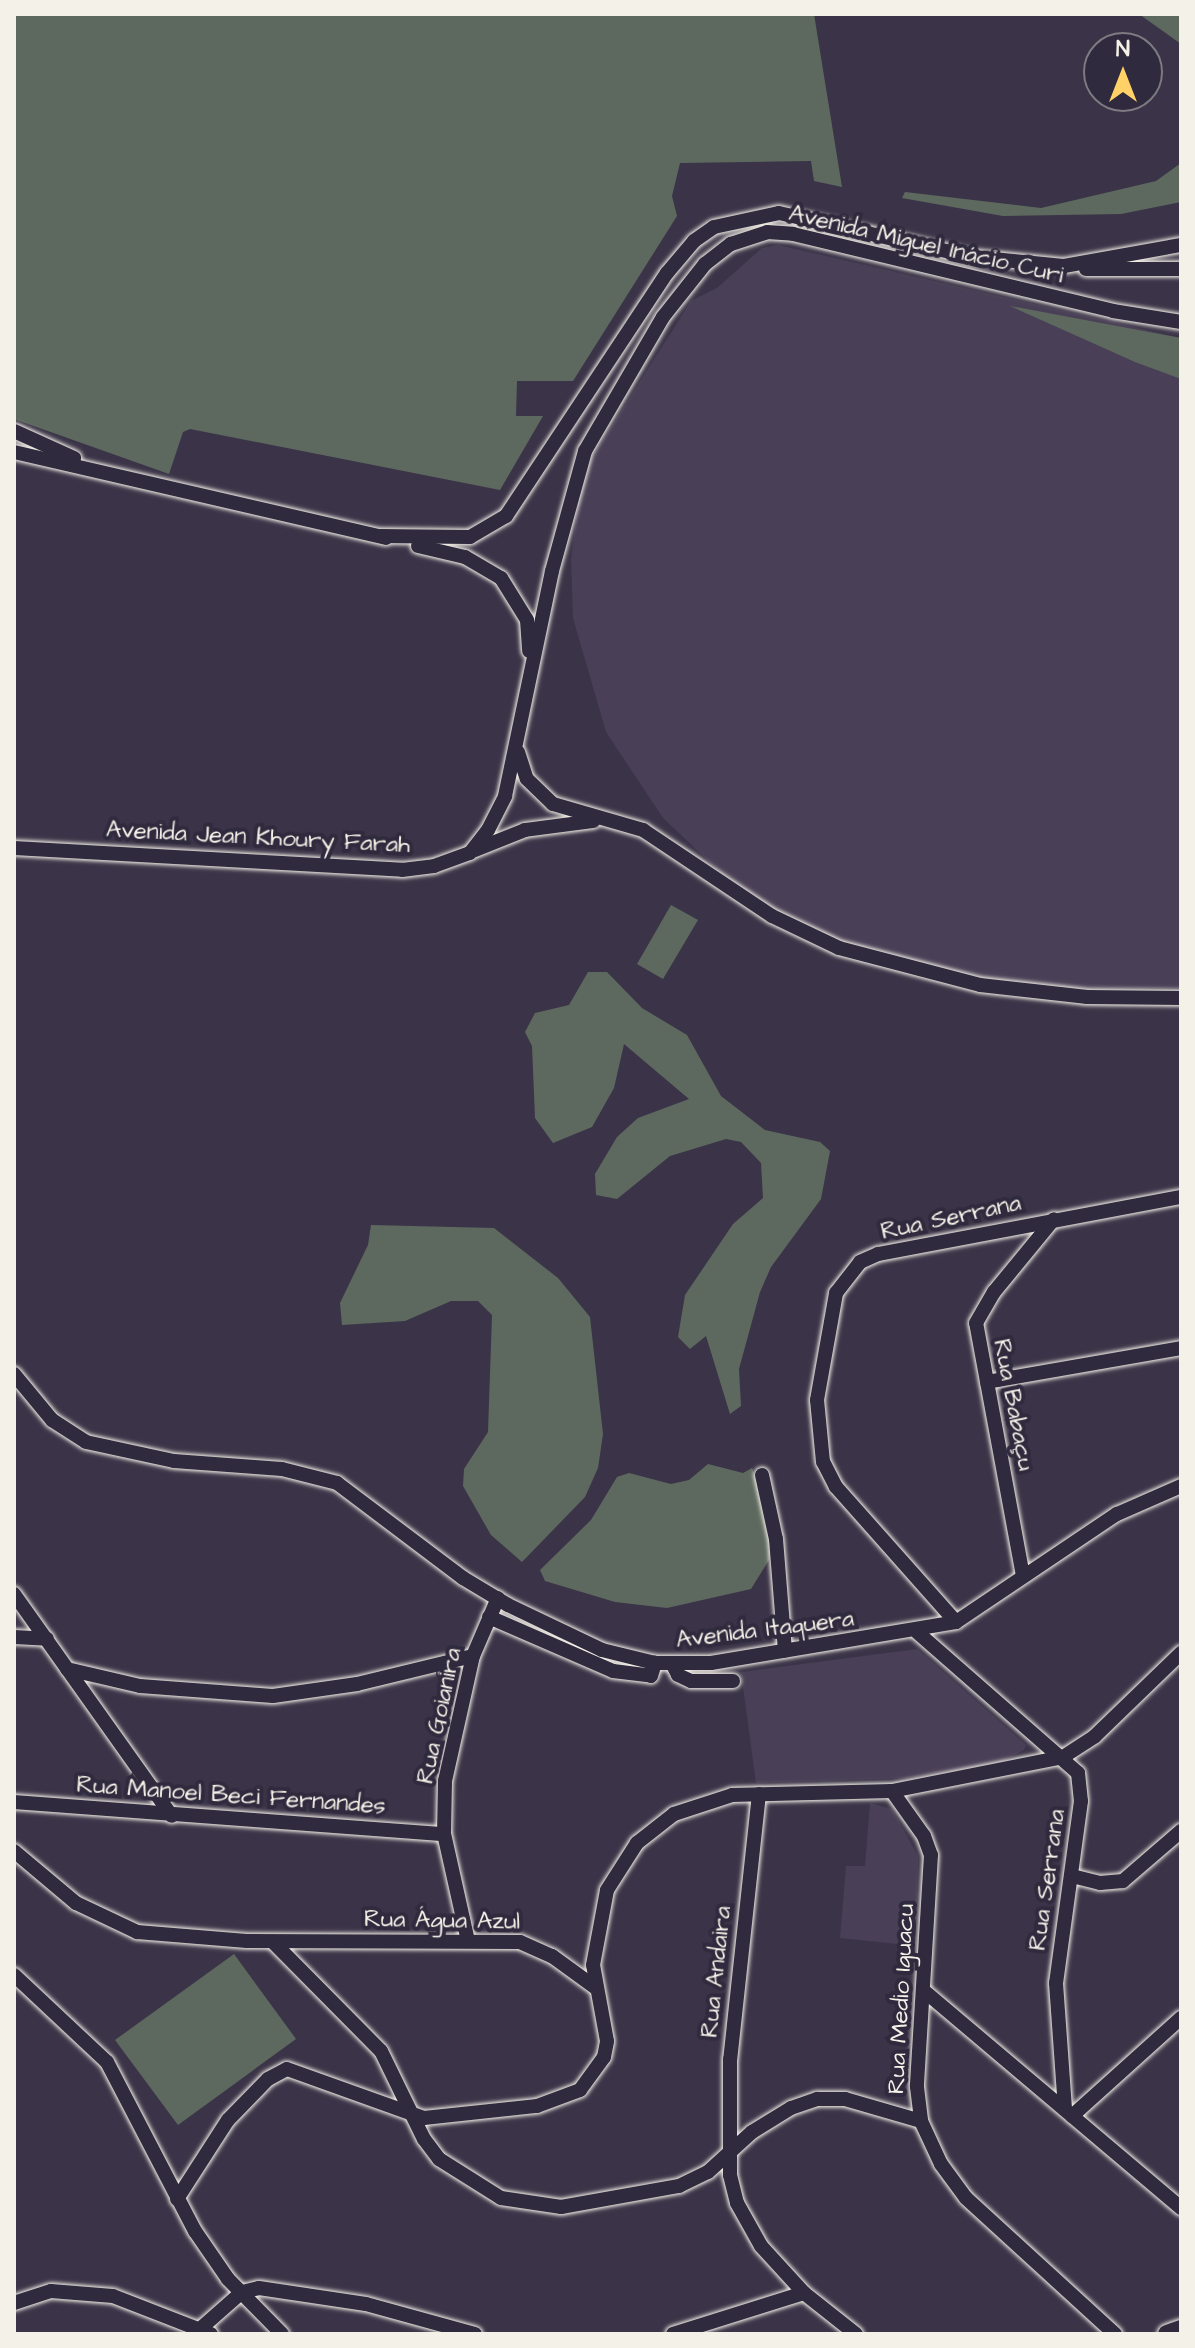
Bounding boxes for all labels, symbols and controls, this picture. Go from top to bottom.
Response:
north arrow [1083,32,1163,112]
text: N [1116,34,1130,65]
street label: Avenida Miguel Inácio Curi [786,199,1066,291]
street label: Avenida Jean Khoury Farah [105,816,411,860]
street label: Rua Serrana [878,1189,1024,1247]
street label: Rua Babaçu [986,1337,1040,1473]
street label: Avenida Itaquera [674,1605,856,1655]
street label: Rua Goianira [412,1645,468,1787]
street label: Rua Manoel Beci Fernandes [75,1771,387,1821]
street label: Rua Serrana [1024,1807,1072,1953]
street label: Rua Medio Iguacu [883,1903,921,2095]
street label: Rua Água Azul [364,1905,520,1937]
street label: Rua Andaira [696,1905,738,2039]

